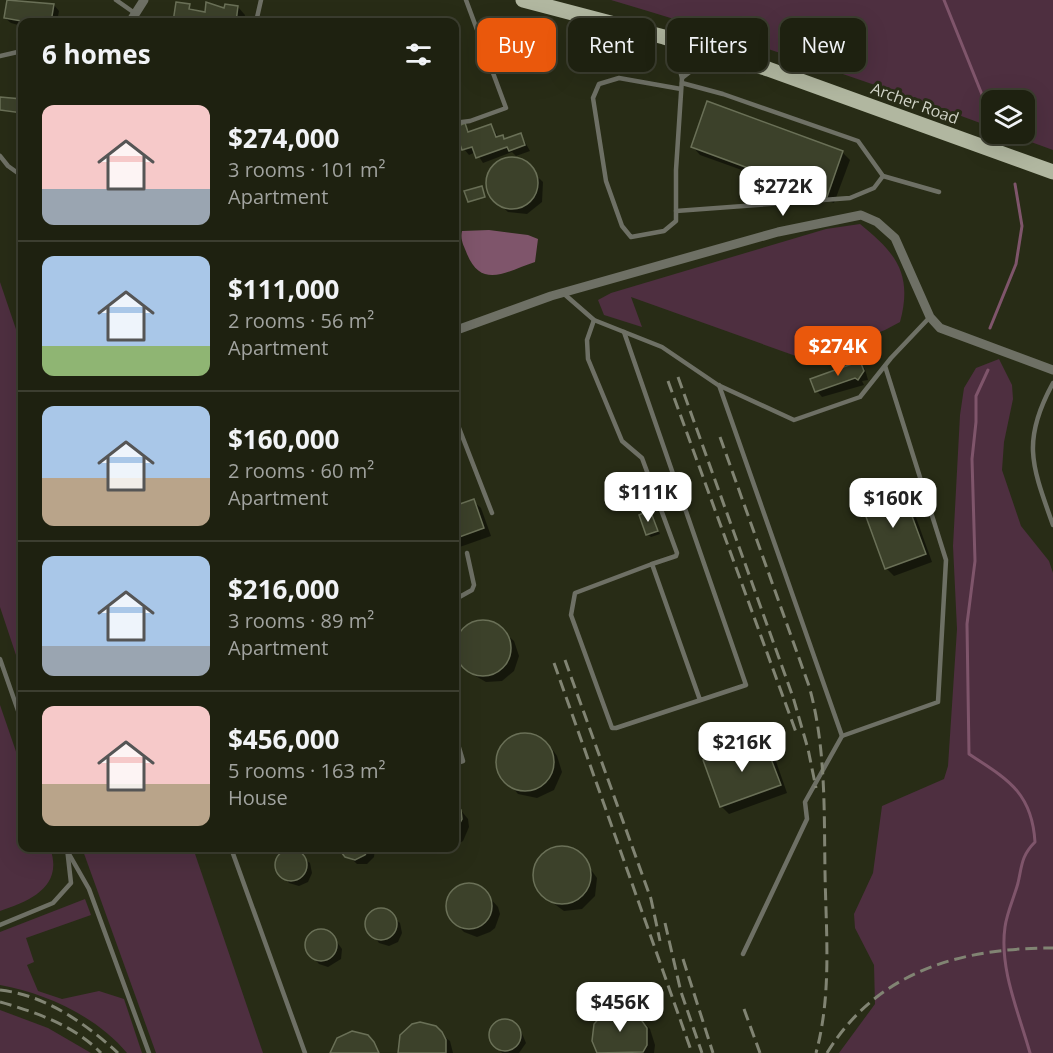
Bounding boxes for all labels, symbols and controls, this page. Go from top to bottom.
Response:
chip: Buy [477,18,556,72]
chip: Rent [568,18,655,72]
chip: Filters [667,18,768,72]
chip: New [780,18,866,72]
text: 6 homes [42,36,151,72]
icon: filters [402,38,435,71]
street label: Archer Road [868,77,962,129]
map controls [981,90,1035,144]
button: layers [981,90,1035,144]
text: $274,000 [228,120,339,156]
icon: home [90,129,162,201]
text: 3 rooms · 101 m² [228,156,386,183]
pin: $272K [741,166,825,217]
text: $272K [753,172,813,199]
text: Apartment [228,183,328,210]
text: $111,000 [228,271,339,307]
icon: home [90,280,162,352]
text: 2 rooms · 56 m² [228,307,374,334]
pin: $274K [796,326,880,377]
text: $274K [808,332,868,359]
text: Apartment [228,334,328,361]
text: $160,000 [228,421,339,457]
icon: home [90,430,162,502]
text: 2 rooms · 60 m² [228,457,374,484]
pin: $111K [606,472,690,523]
text: $111K [618,478,678,505]
pin: $160K [851,478,935,529]
text: Apartment [228,484,328,511]
text: $160K [863,484,923,511]
text: $216,000 [228,571,339,607]
icon: home [90,580,162,652]
text: 3 rooms · 89 m² [228,607,374,634]
text: Apartment [228,634,328,661]
text: $456,000 [228,721,339,757]
pin: $216K [700,722,784,773]
text: $216K [712,728,772,755]
icon: home [90,730,162,802]
text: 5 rooms · 163 m² [228,757,386,784]
text: House [228,784,288,811]
pin: $456K [578,982,662,1033]
text: $456K [590,988,650,1015]

